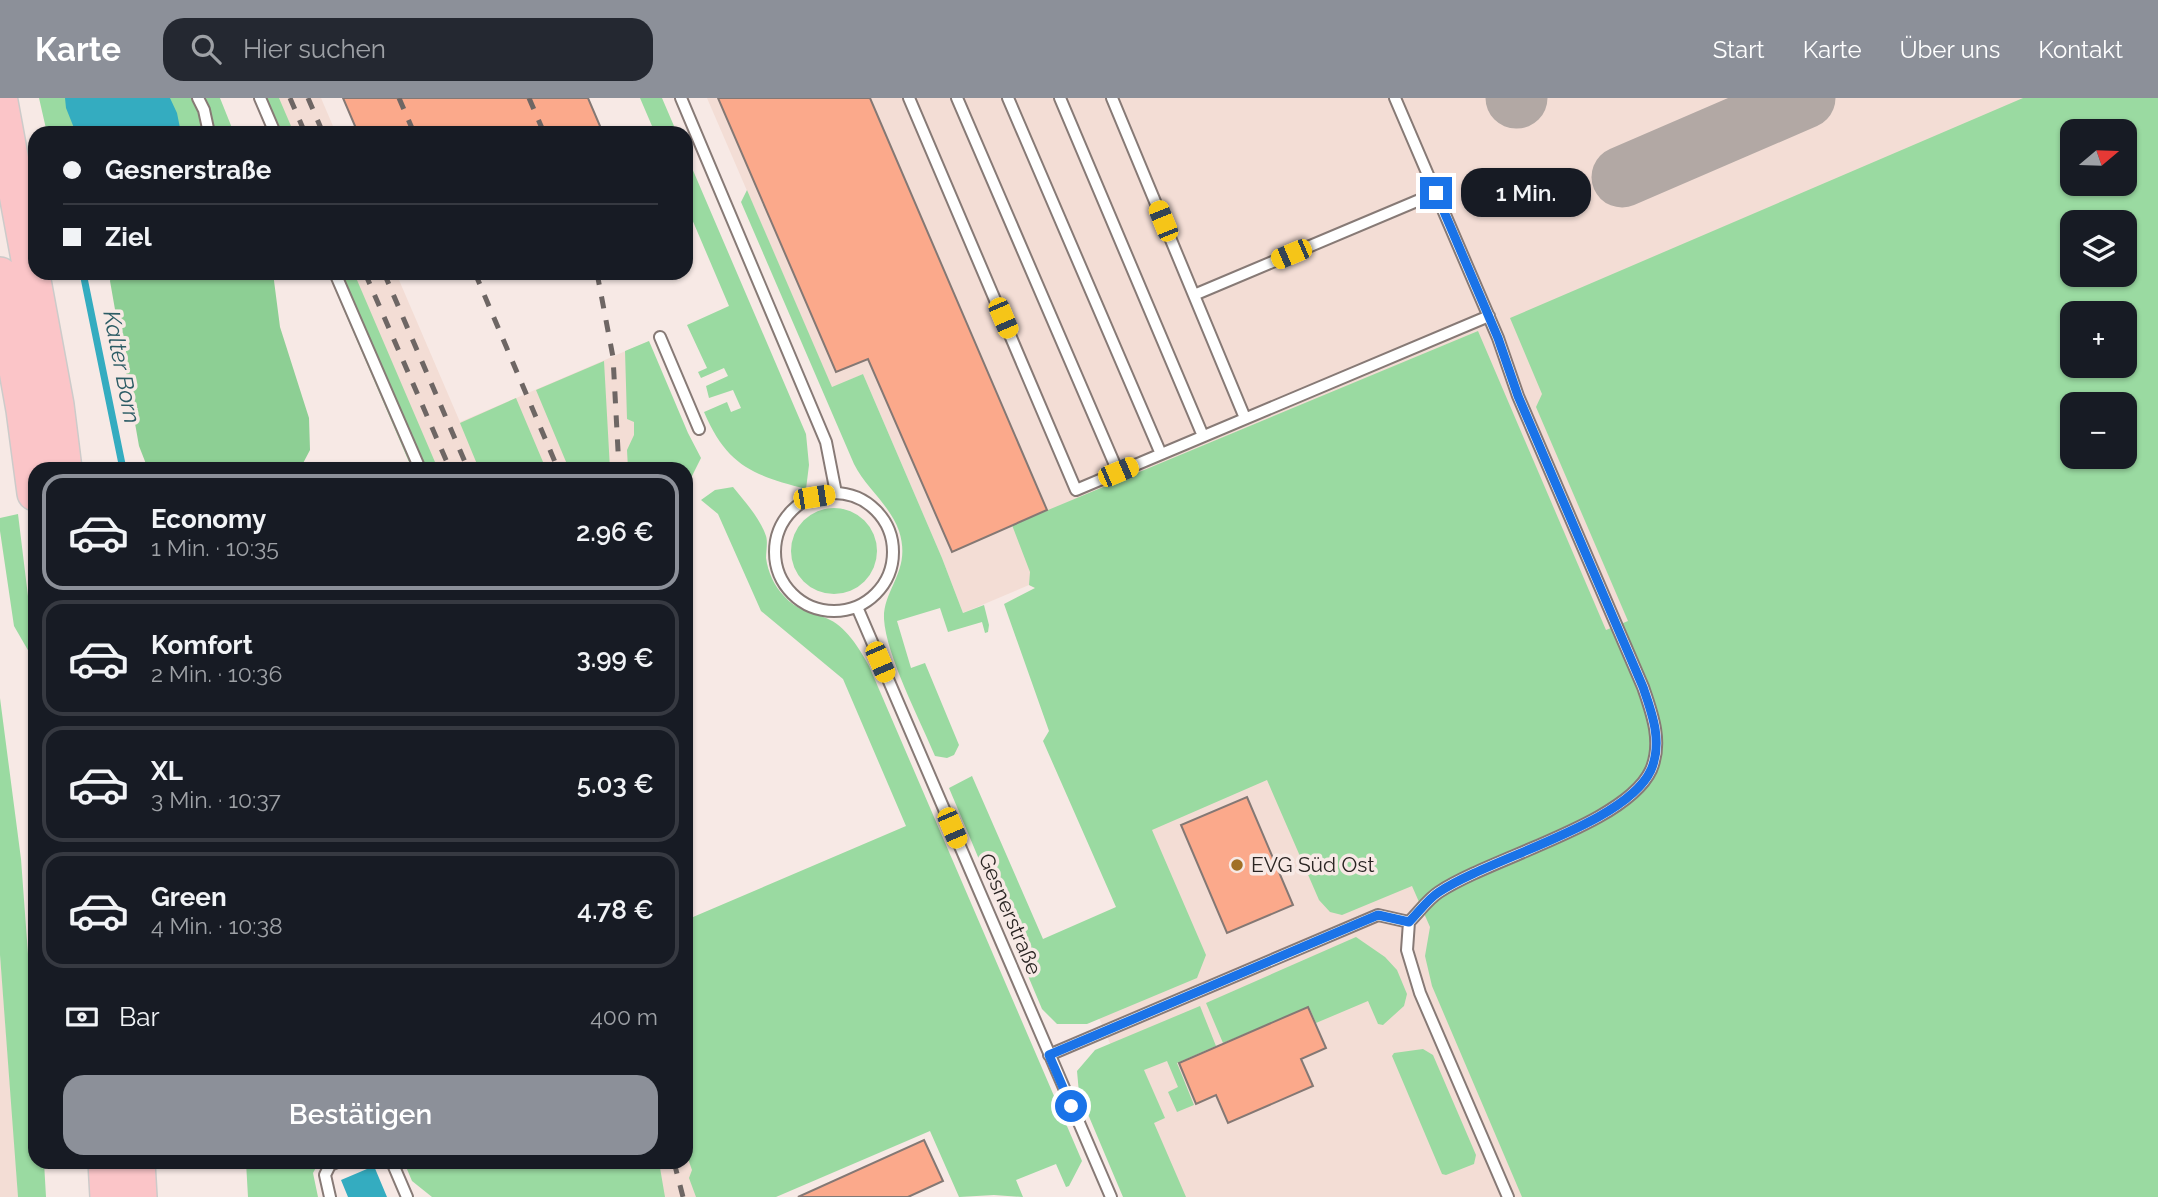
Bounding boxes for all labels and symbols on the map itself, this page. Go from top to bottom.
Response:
north arrow [2060,119,2137,196]
callout: 1 Min. [1460,168,1590,217]
route end [1420,177,1452,209]
car [1146,198,1181,244]
car [1268,236,1315,272]
car [986,295,1021,341]
water label: Kalter Born [98,308,147,426]
car [1095,454,1142,490]
car [792,483,837,511]
car [863,639,898,685]
car [935,805,970,851]
street label: Gesnerstraße [974,849,1047,978]
place label: EVG Süd Ost [1251,852,1374,877]
marker: EVG Süd Ost [1229,857,1245,873]
route start [1055,1090,1087,1122]

